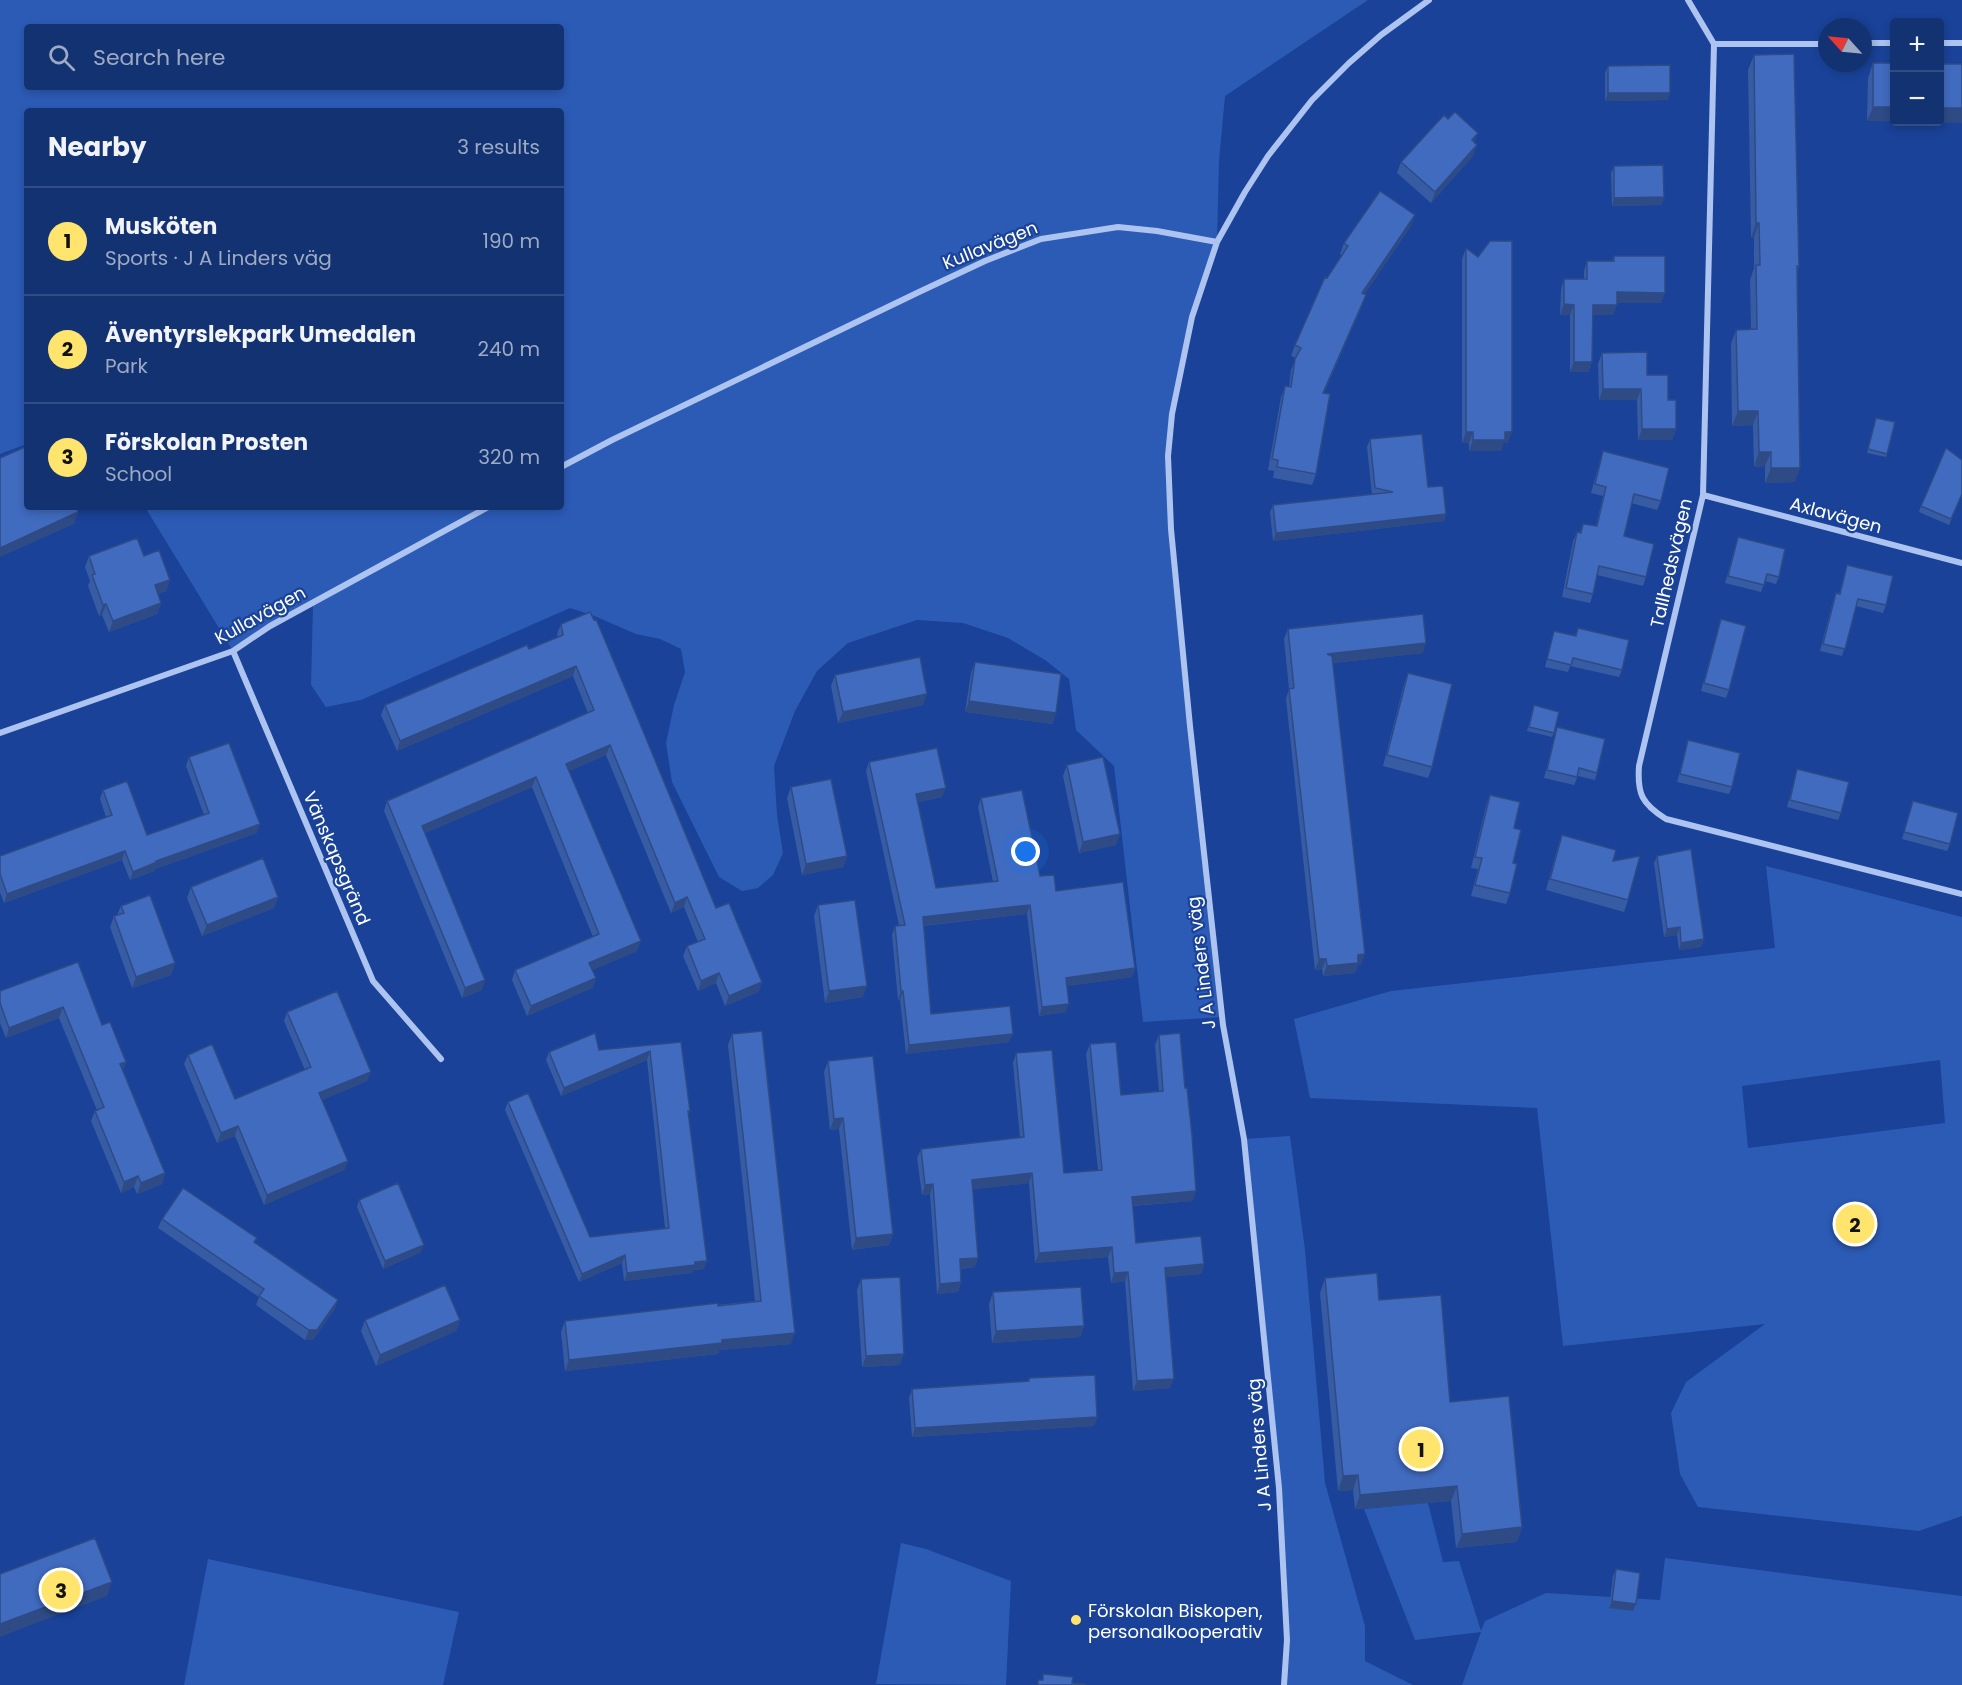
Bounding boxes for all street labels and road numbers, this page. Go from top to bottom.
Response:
street label: Kullavägen [939,215,1041,275]
street label: Axlavägen [1787,491,1885,539]
street label: Tallhedsvägen [1644,496,1698,630]
street label: Kullavägen [210,580,310,650]
street label: Vänskapsgränd [298,787,376,929]
street label: J A Linders väg [1180,895,1222,1031]
street label: J A Linders väg [1241,1377,1277,1513]

